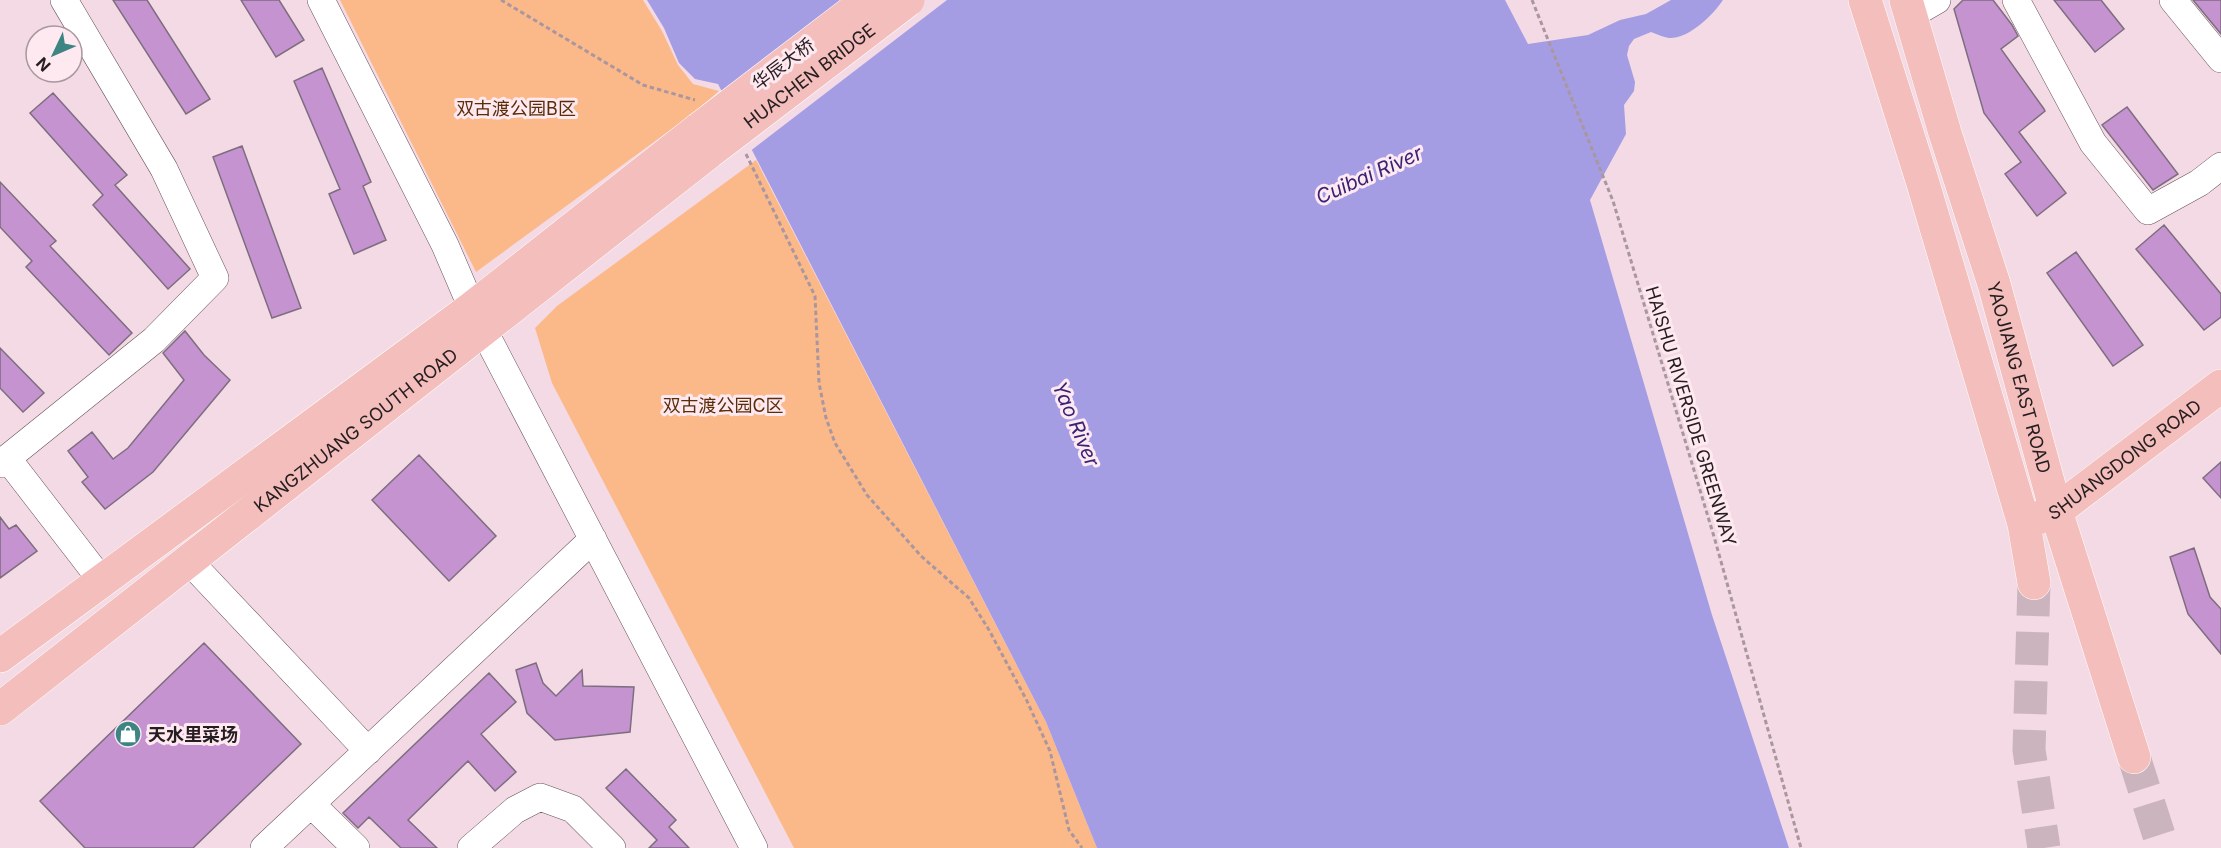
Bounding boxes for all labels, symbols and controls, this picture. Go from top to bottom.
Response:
street label: HUACHEN BRIDGE [739,19,879,132]
north arrow [24,24,84,84]
street label: 华辰大桥 [748,34,818,94]
text: N [32,53,55,76]
park label: 双古渡公园B区 [456,98,576,119]
water label: Cuibai River [1312,141,1426,209]
street label: YAOJIANG EAST ROAD [1983,279,2056,475]
street label: HAISHU RIVERSIDE GREENWAY [1641,283,1741,549]
street label: KANGZHUANG SOUTH ROAD [250,343,461,516]
water label: Yao River [1047,378,1105,470]
park label: 双古渡公园C区 [662,395,784,416]
street label: SHUANGDONG ROAD [2045,395,2205,524]
shop icon: 天水里菜场 [113,719,143,749]
place label: 天水里菜场 [148,724,238,745]

